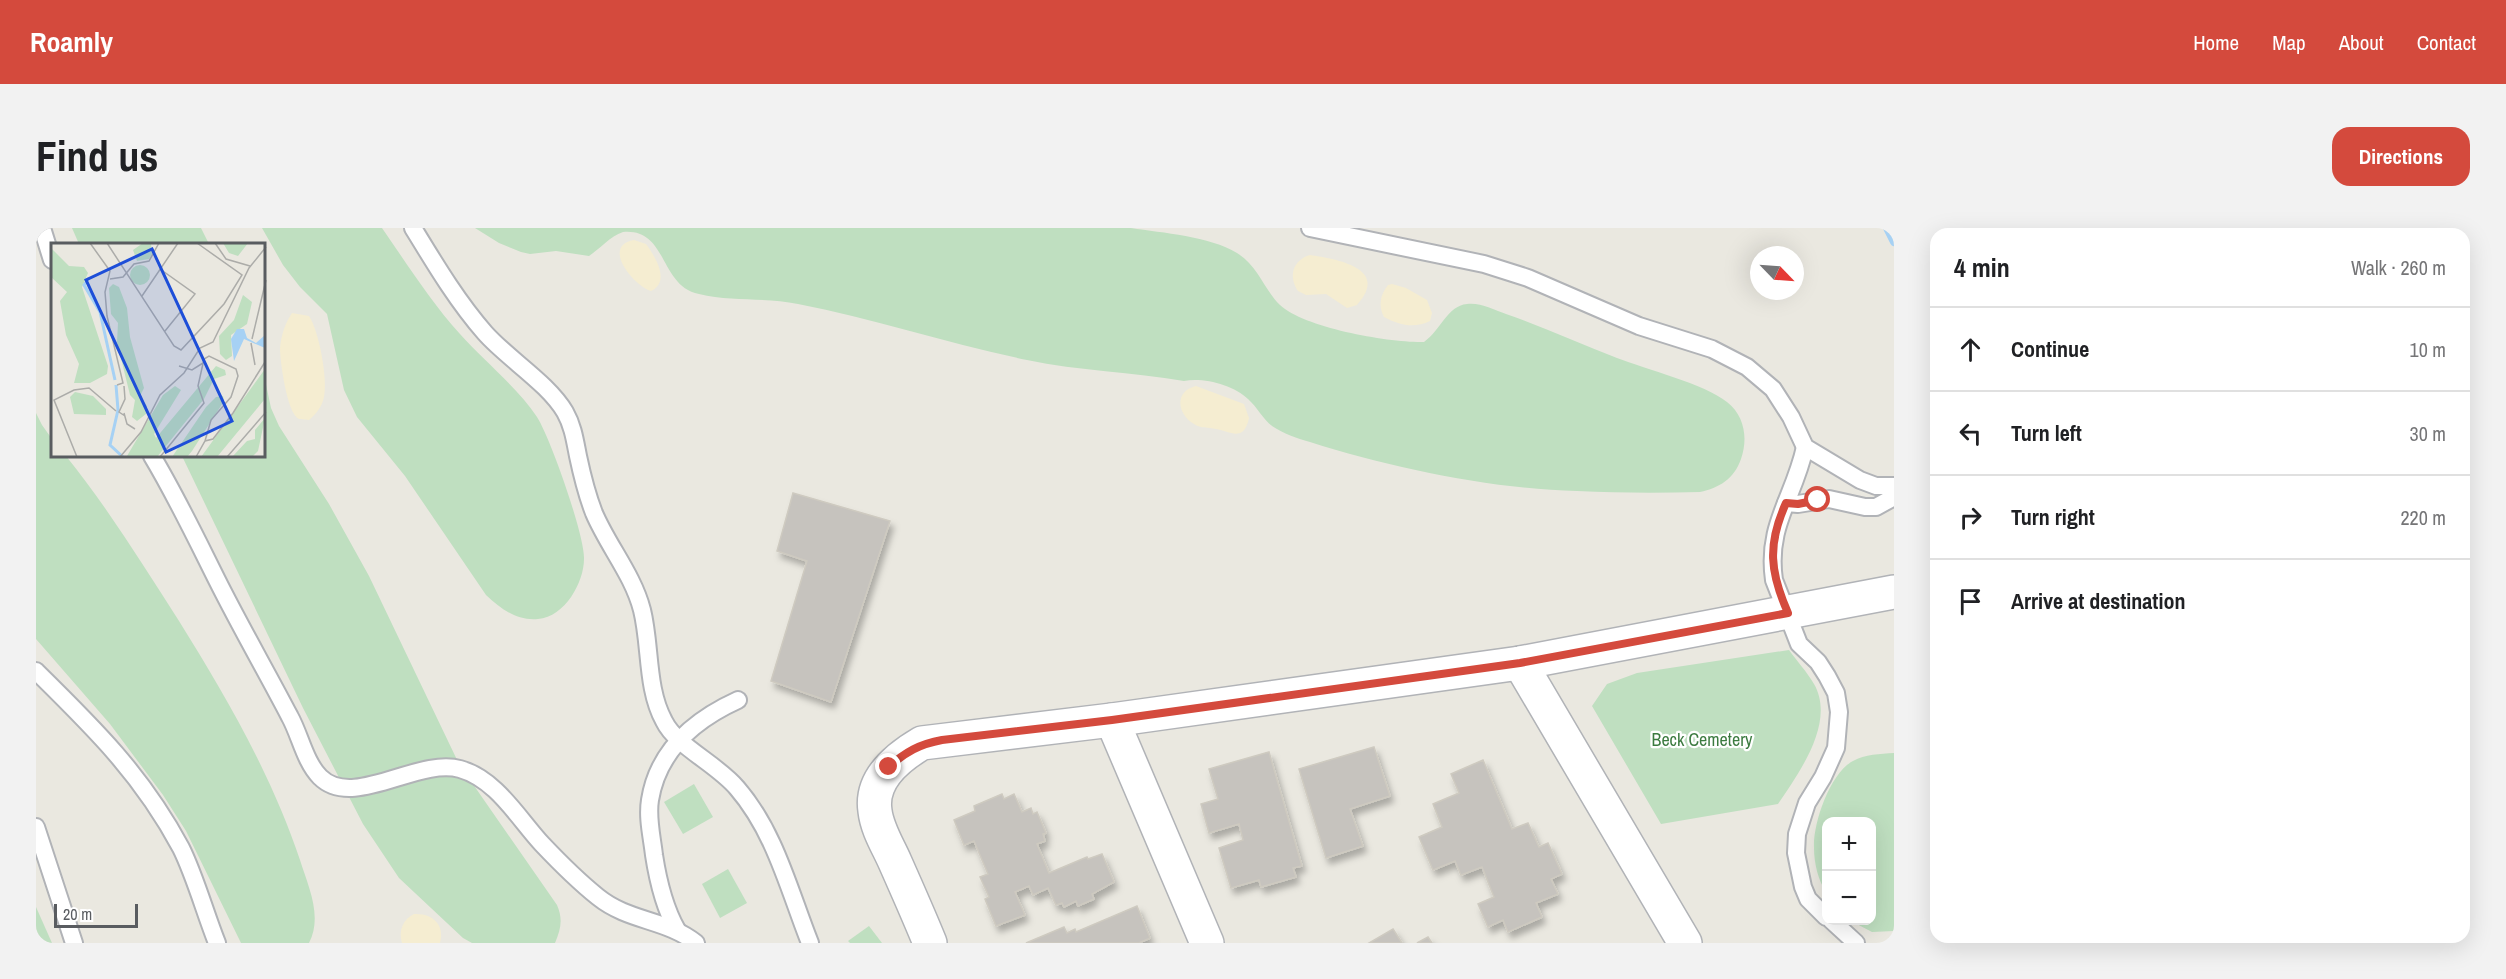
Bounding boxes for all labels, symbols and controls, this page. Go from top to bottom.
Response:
text: Roamly [30,23,113,61]
text: Home [2193,28,2239,57]
text: Map [2272,28,2306,57]
text: About [2339,28,2384,57]
text: Contact [2417,28,2476,57]
button: Directions [2332,127,2470,186]
text: Find us [36,128,158,184]
inset map [51,243,266,458]
north arrow [1750,246,1804,300]
text: 4 min [1954,250,2010,285]
text: Walk · 260 m [2351,254,2446,281]
icon: ahead [1954,333,1987,366]
text: Continue [2011,334,2089,364]
text: 10 m [2410,336,2446,363]
icon: left [1954,417,1987,450]
text: Turn left [2011,418,2082,448]
text: 30 m [2410,420,2446,447]
route start [1804,486,1830,512]
icon: right [1954,501,1987,534]
text: Turn right [2011,502,2095,532]
text: 220 m [2400,504,2446,531]
icon: arrive [1954,585,1987,618]
text: Arrive at destination [2011,586,2185,616]
park label: Beck Cemetery [1652,727,1753,752]
route end [875,753,901,779]
map controls [1822,817,1876,925]
button: + [1822,817,1876,871]
button: − [1822,871,1876,925]
scale bar [54,901,138,928]
text: 20 m [63,903,92,925]

